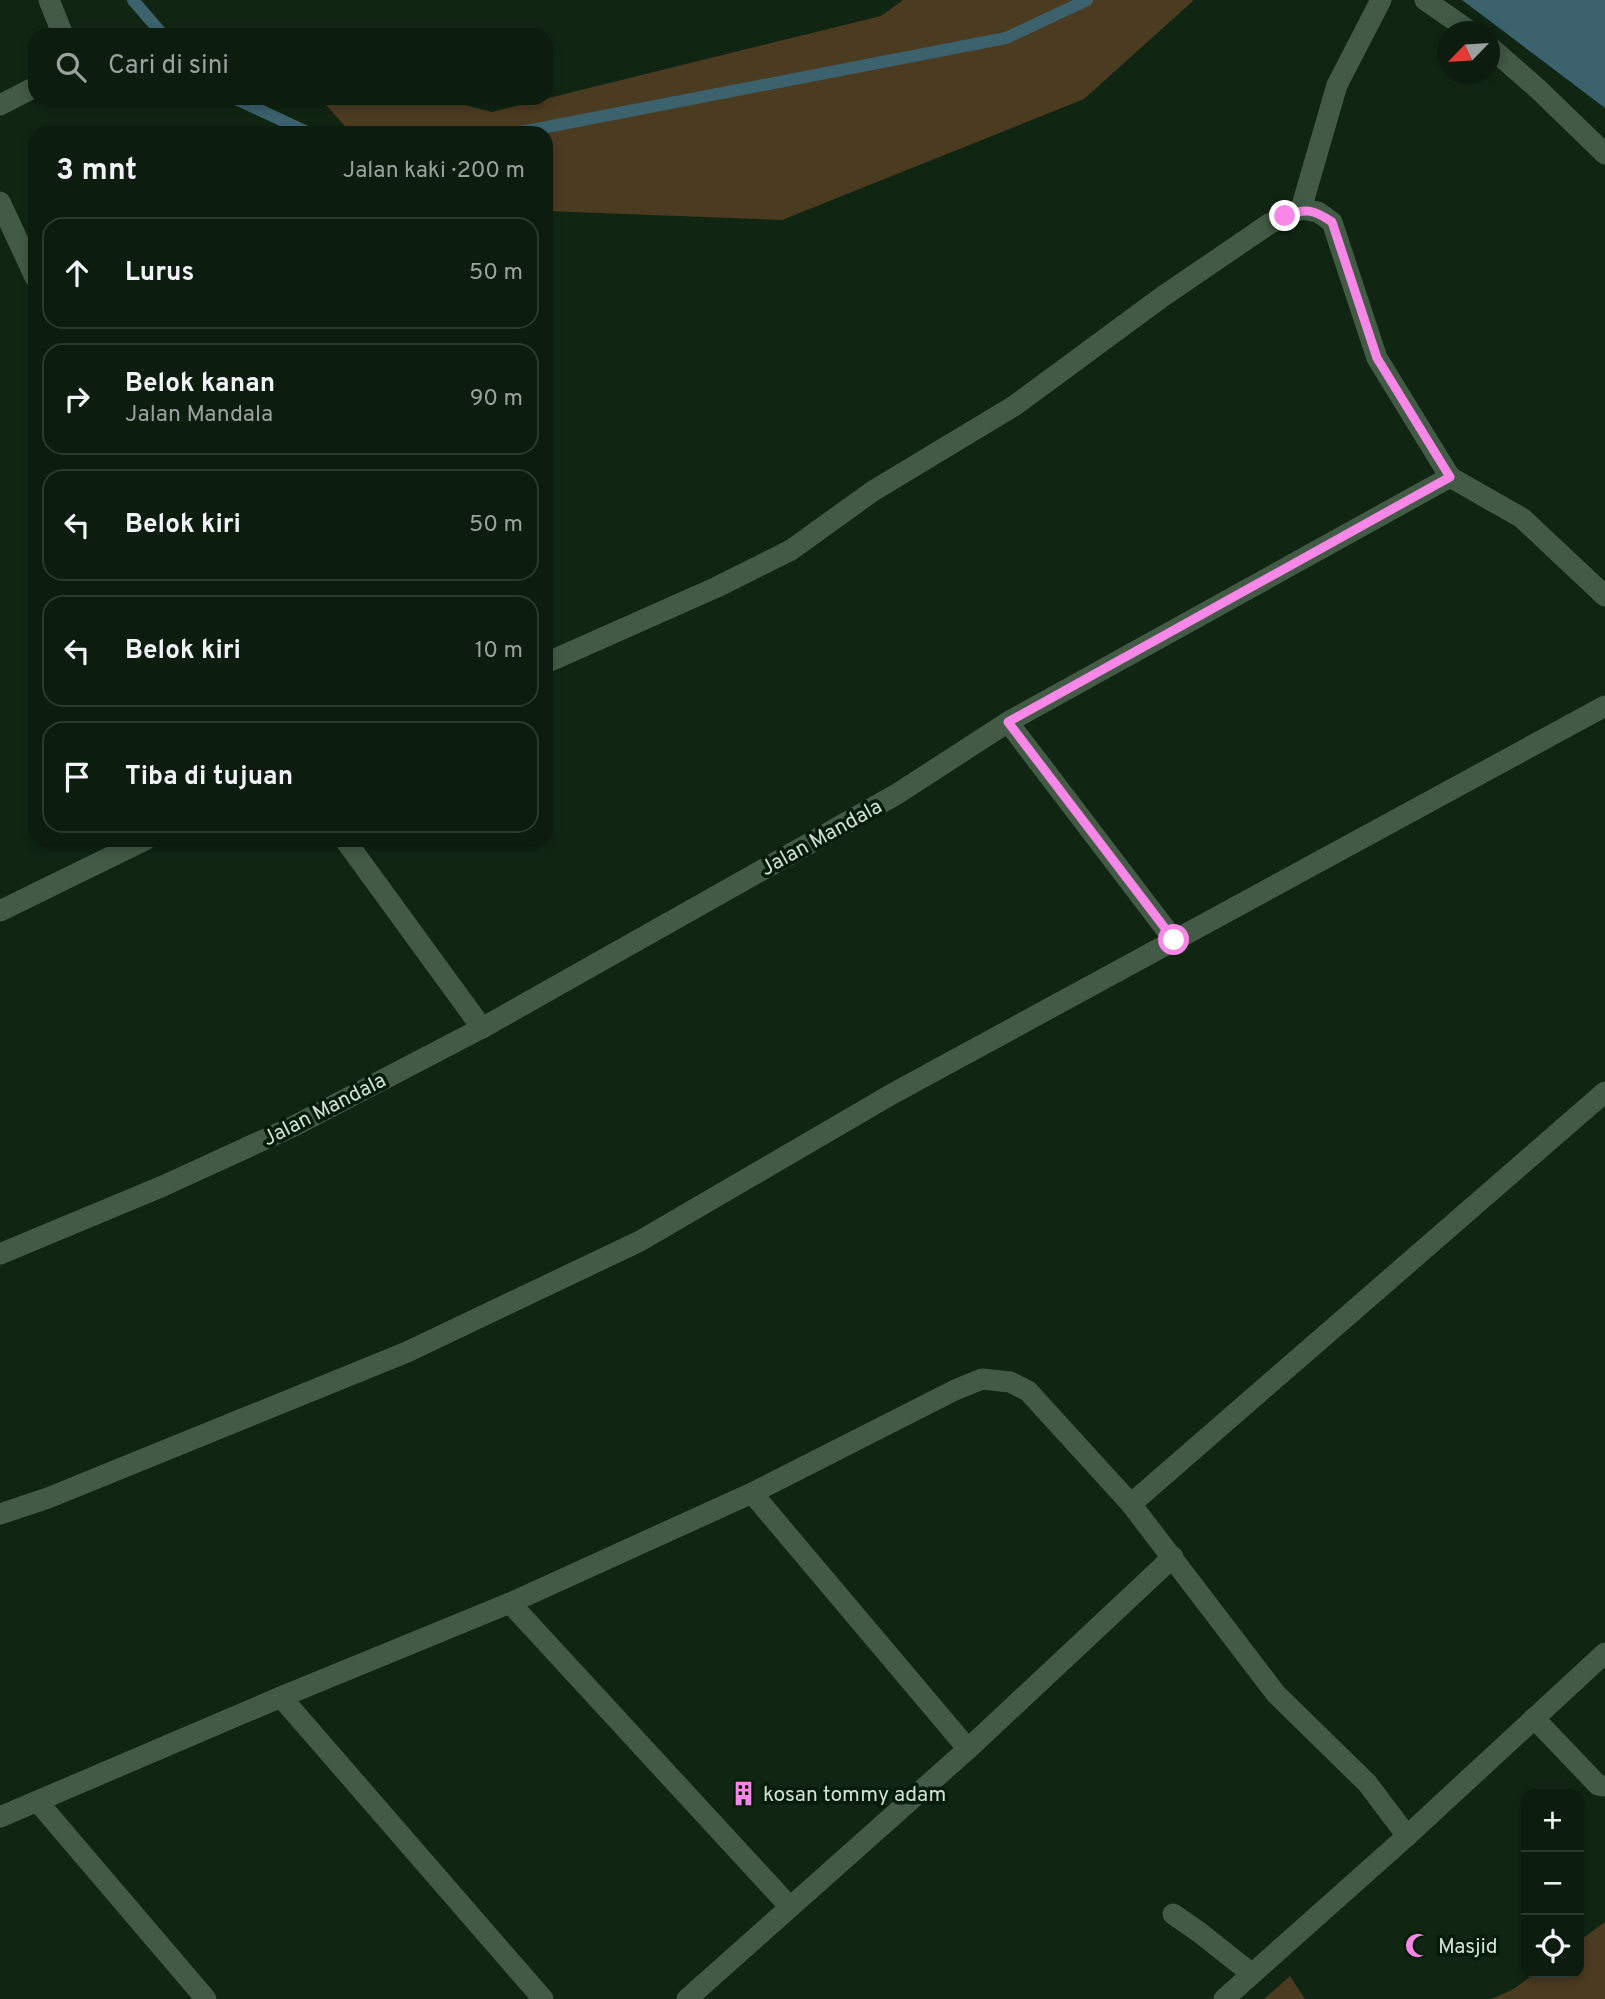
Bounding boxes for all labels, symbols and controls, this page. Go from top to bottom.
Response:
north arrow [1437,21,1500,84]
search box [28,28,553,105]
icon: search [52,48,90,86]
text: Cari di sini [108,50,229,83]
text: 3 mnt [56,153,137,190]
text: Jalan kaki · 200 m [343,157,525,186]
route end [1269,200,1300,231]
icon: ahead [58,254,96,292]
text: Lurus [125,257,194,290]
text: 50 m [469,259,523,288]
text: Belok kanan [125,368,275,401]
icon: right [58,380,96,418]
text: 90 m [470,385,523,414]
text: Jalan Mandala [125,401,273,430]
icon: left [58,506,96,544]
text: Belok kiri [125,509,241,542]
text: 50 m [469,511,523,540]
icon: left [58,632,96,670]
text: Belok kiri [125,635,241,668]
text: 10 m [475,637,523,666]
icon: arrive [58,758,96,796]
text: Tiba di tujuan [125,761,293,794]
street label: Jalan Mandala [756,794,887,883]
route start [1158,924,1189,955]
street label: Jalan Mandala [258,1068,391,1153]
building icon: kosan tommy adam [729,1780,757,1808]
place label: kosan tommy adam [763,1782,946,1809]
map controls [1521,1789,1584,1978]
button: + [1521,1789,1584,1852]
button: − [1521,1852,1584,1915]
button: locate [1521,1915,1584,1978]
mosque icon: Masjid [1404,1932,1432,1960]
place label: Masjid [1438,1934,1498,1961]

